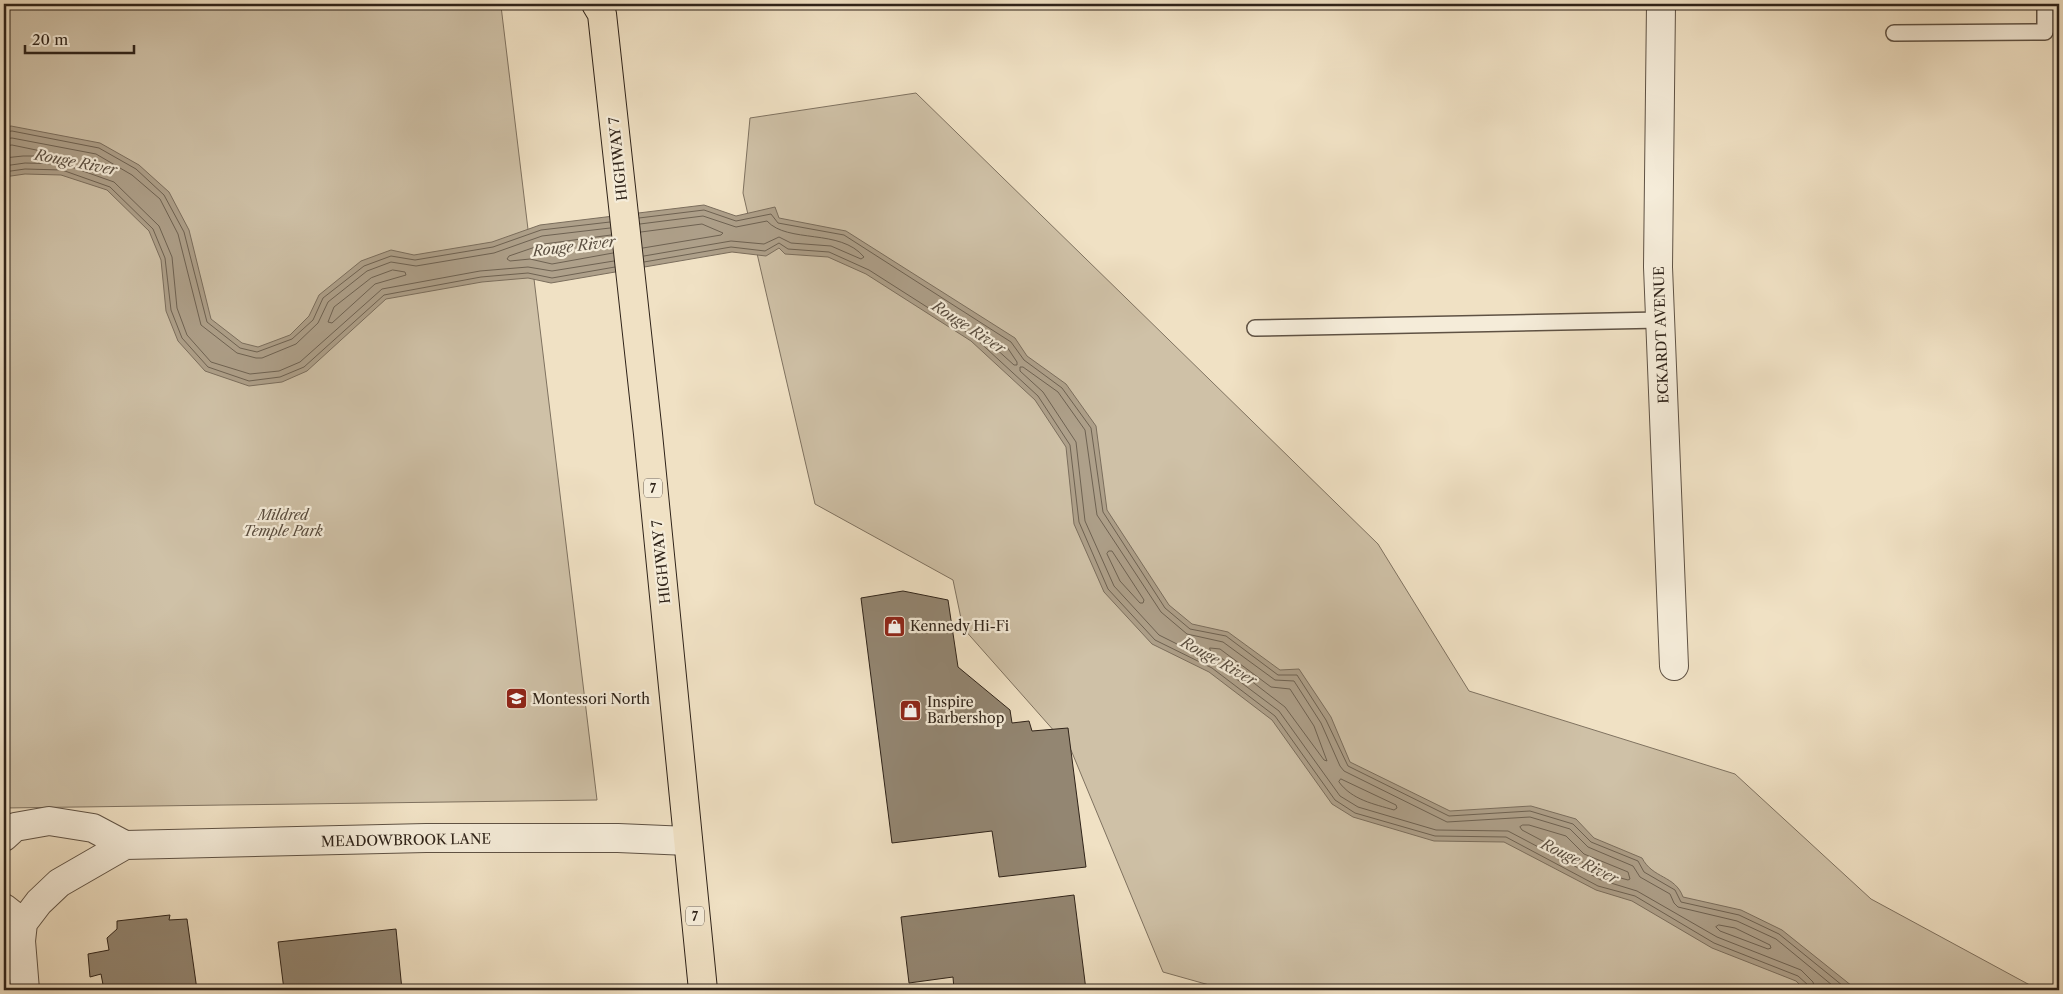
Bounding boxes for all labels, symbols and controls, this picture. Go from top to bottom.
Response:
scale bar [25,22,134,54]
text: 20 m [32,30,68,49]
street label: HIGHWAY 7 [605,116,631,202]
water label: Rouge River [32,145,120,179]
water label: Rouge River [530,231,618,261]
street label: ECKARDT AVENUE [1650,266,1672,404]
water label: Rouge River [928,296,1010,358]
road number: 7 [644,478,662,498]
park label: Mildred Temple Park [243,506,324,540]
street label: HIGHWAY 7 [648,519,674,605]
shop icon: Kennedy Hi-Fi [882,614,906,638]
place label: Kennedy Hi-Fi [910,617,1009,635]
water label: Rouge River [1177,632,1261,690]
school or university icon: Montessori North [504,687,528,711]
place label: Montessori North [532,690,650,708]
place label: Inspire Barbershop [927,693,1004,727]
shop icon: Inspire Barbershop [899,698,923,722]
street label: MEADOWBROOK LANE [321,830,491,850]
water label: Rouge River [1537,834,1623,888]
road number: 7 [686,906,704,926]

